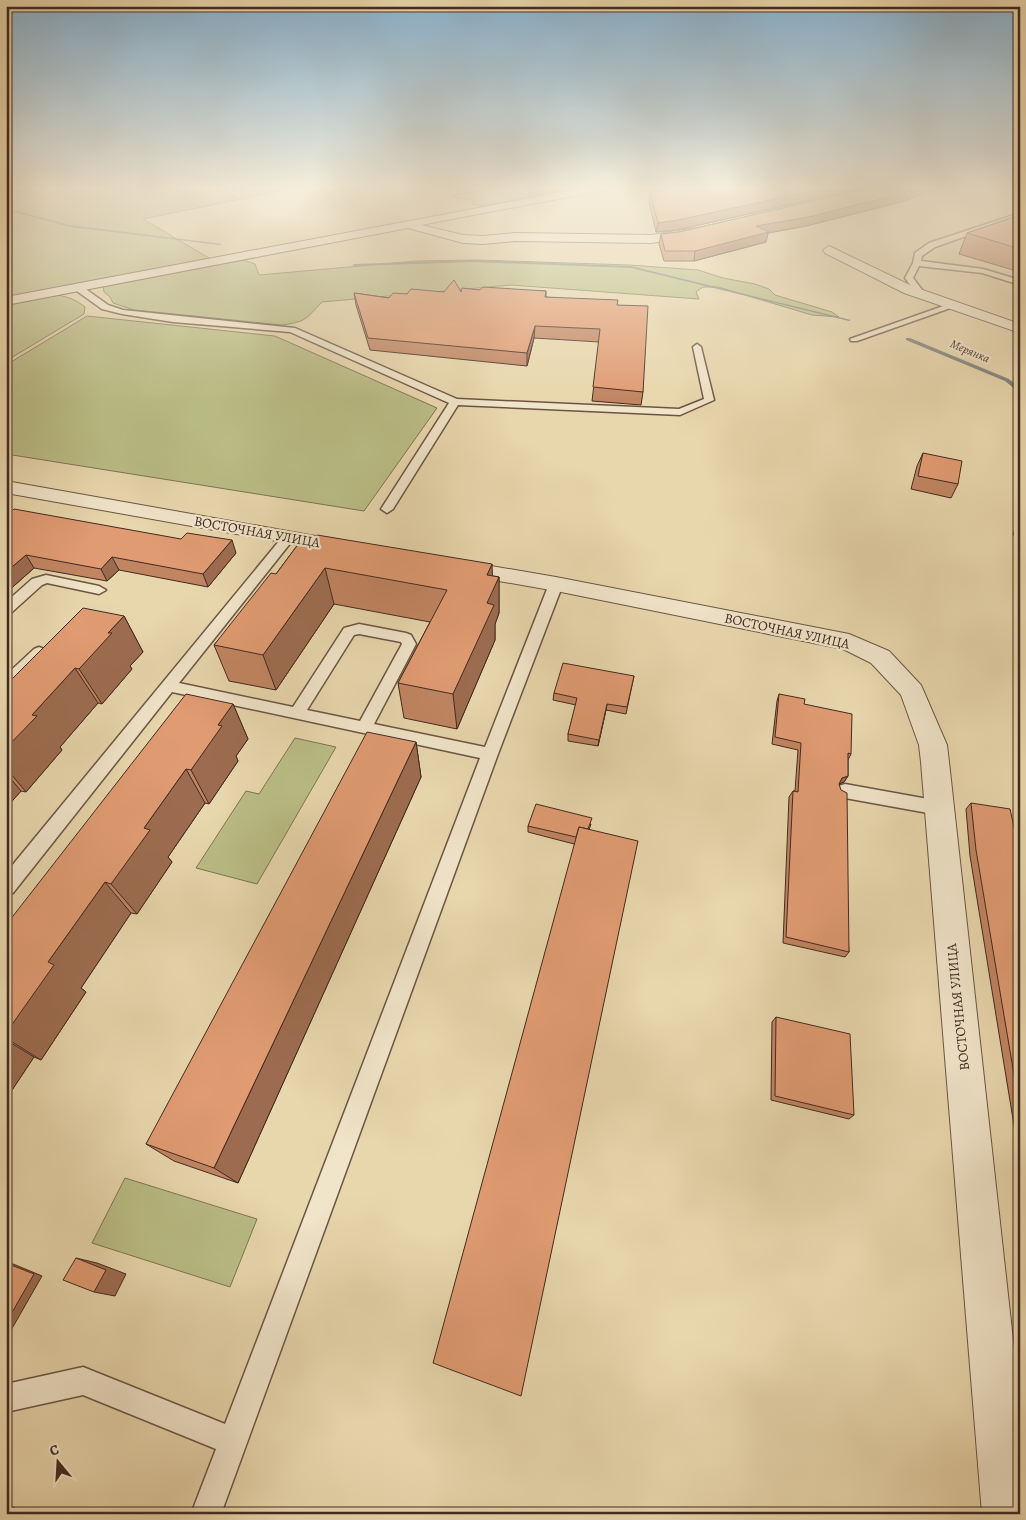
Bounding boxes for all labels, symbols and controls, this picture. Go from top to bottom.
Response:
water label: Мерянка [948,335,993,367]
street label: ВОСТОЧНАЯ УЛИЦА [193,512,322,553]
street label: ВОСТОЧНАЯ УЛИЦА [723,608,852,654]
street label: ВОСТОЧНАЯ УЛИЦА [942,942,974,1071]
north arrow [32,1438,82,1488]
text: С [47,1440,62,1460]

